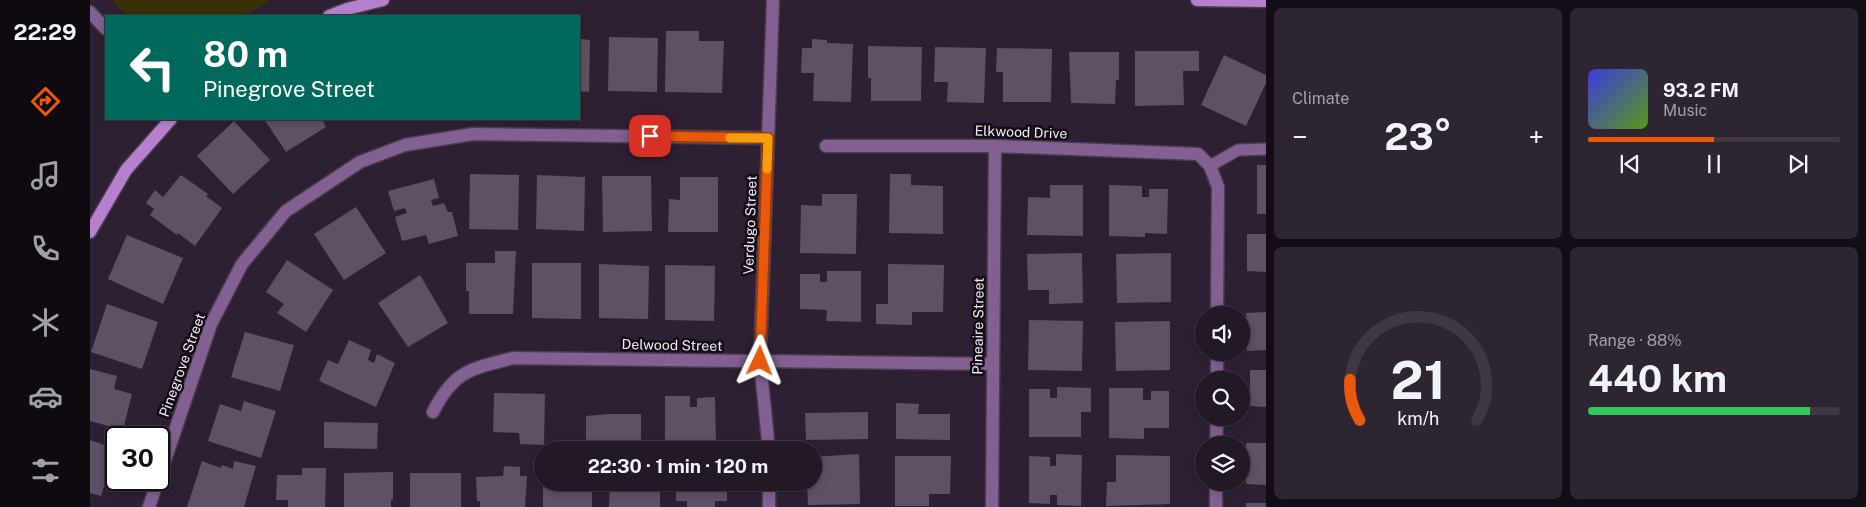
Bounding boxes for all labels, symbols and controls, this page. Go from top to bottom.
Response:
text: 22:29 [14,19,76,45]
text: 80 m [203,34,288,75]
icon: left [120,35,185,100]
text: Pinegrove Street [203,76,375,102]
text: 93.2 FM [1663,79,1739,101]
icon: directions [28,84,63,119]
text: Climate [1292,89,1349,108]
text: Music [1663,101,1707,120]
text: 23° [1384,114,1452,159]
pin [629,115,671,157]
text: − [1292,120,1308,153]
text: + [1528,120,1544,153]
icon: arrive [636,122,664,150]
street label: Elkwood Drive [974,122,1068,142]
icon: previous [1616,150,1644,178]
icon: pause [1700,150,1728,178]
icon: next [1784,150,1812,178]
icon: music [28,158,63,193]
street label: Verdugo Street [740,175,760,275]
icon: phone [28,231,63,266]
street label: Pineaire Street [969,277,987,375]
icon: climate [28,305,63,340]
map controls [1195,306,1250,491]
button: sound [1195,306,1250,361]
street label: Pinegrove Street [156,311,208,419]
text: Range · 88% [1588,331,1682,350]
position arrow [733,334,785,386]
street label: Delwood Street [621,336,723,354]
text: 21 [1390,350,1446,411]
text: 440 km [1588,356,1727,401]
button: search [1195,371,1250,426]
icon: car [28,379,63,414]
text: km/h [1397,408,1439,429]
speed limit sign: 30 [105,426,170,491]
button: layers [1195,436,1250,491]
icon: filters [28,453,63,488]
text: 22:30 · 1 min · 120 m [588,455,768,477]

